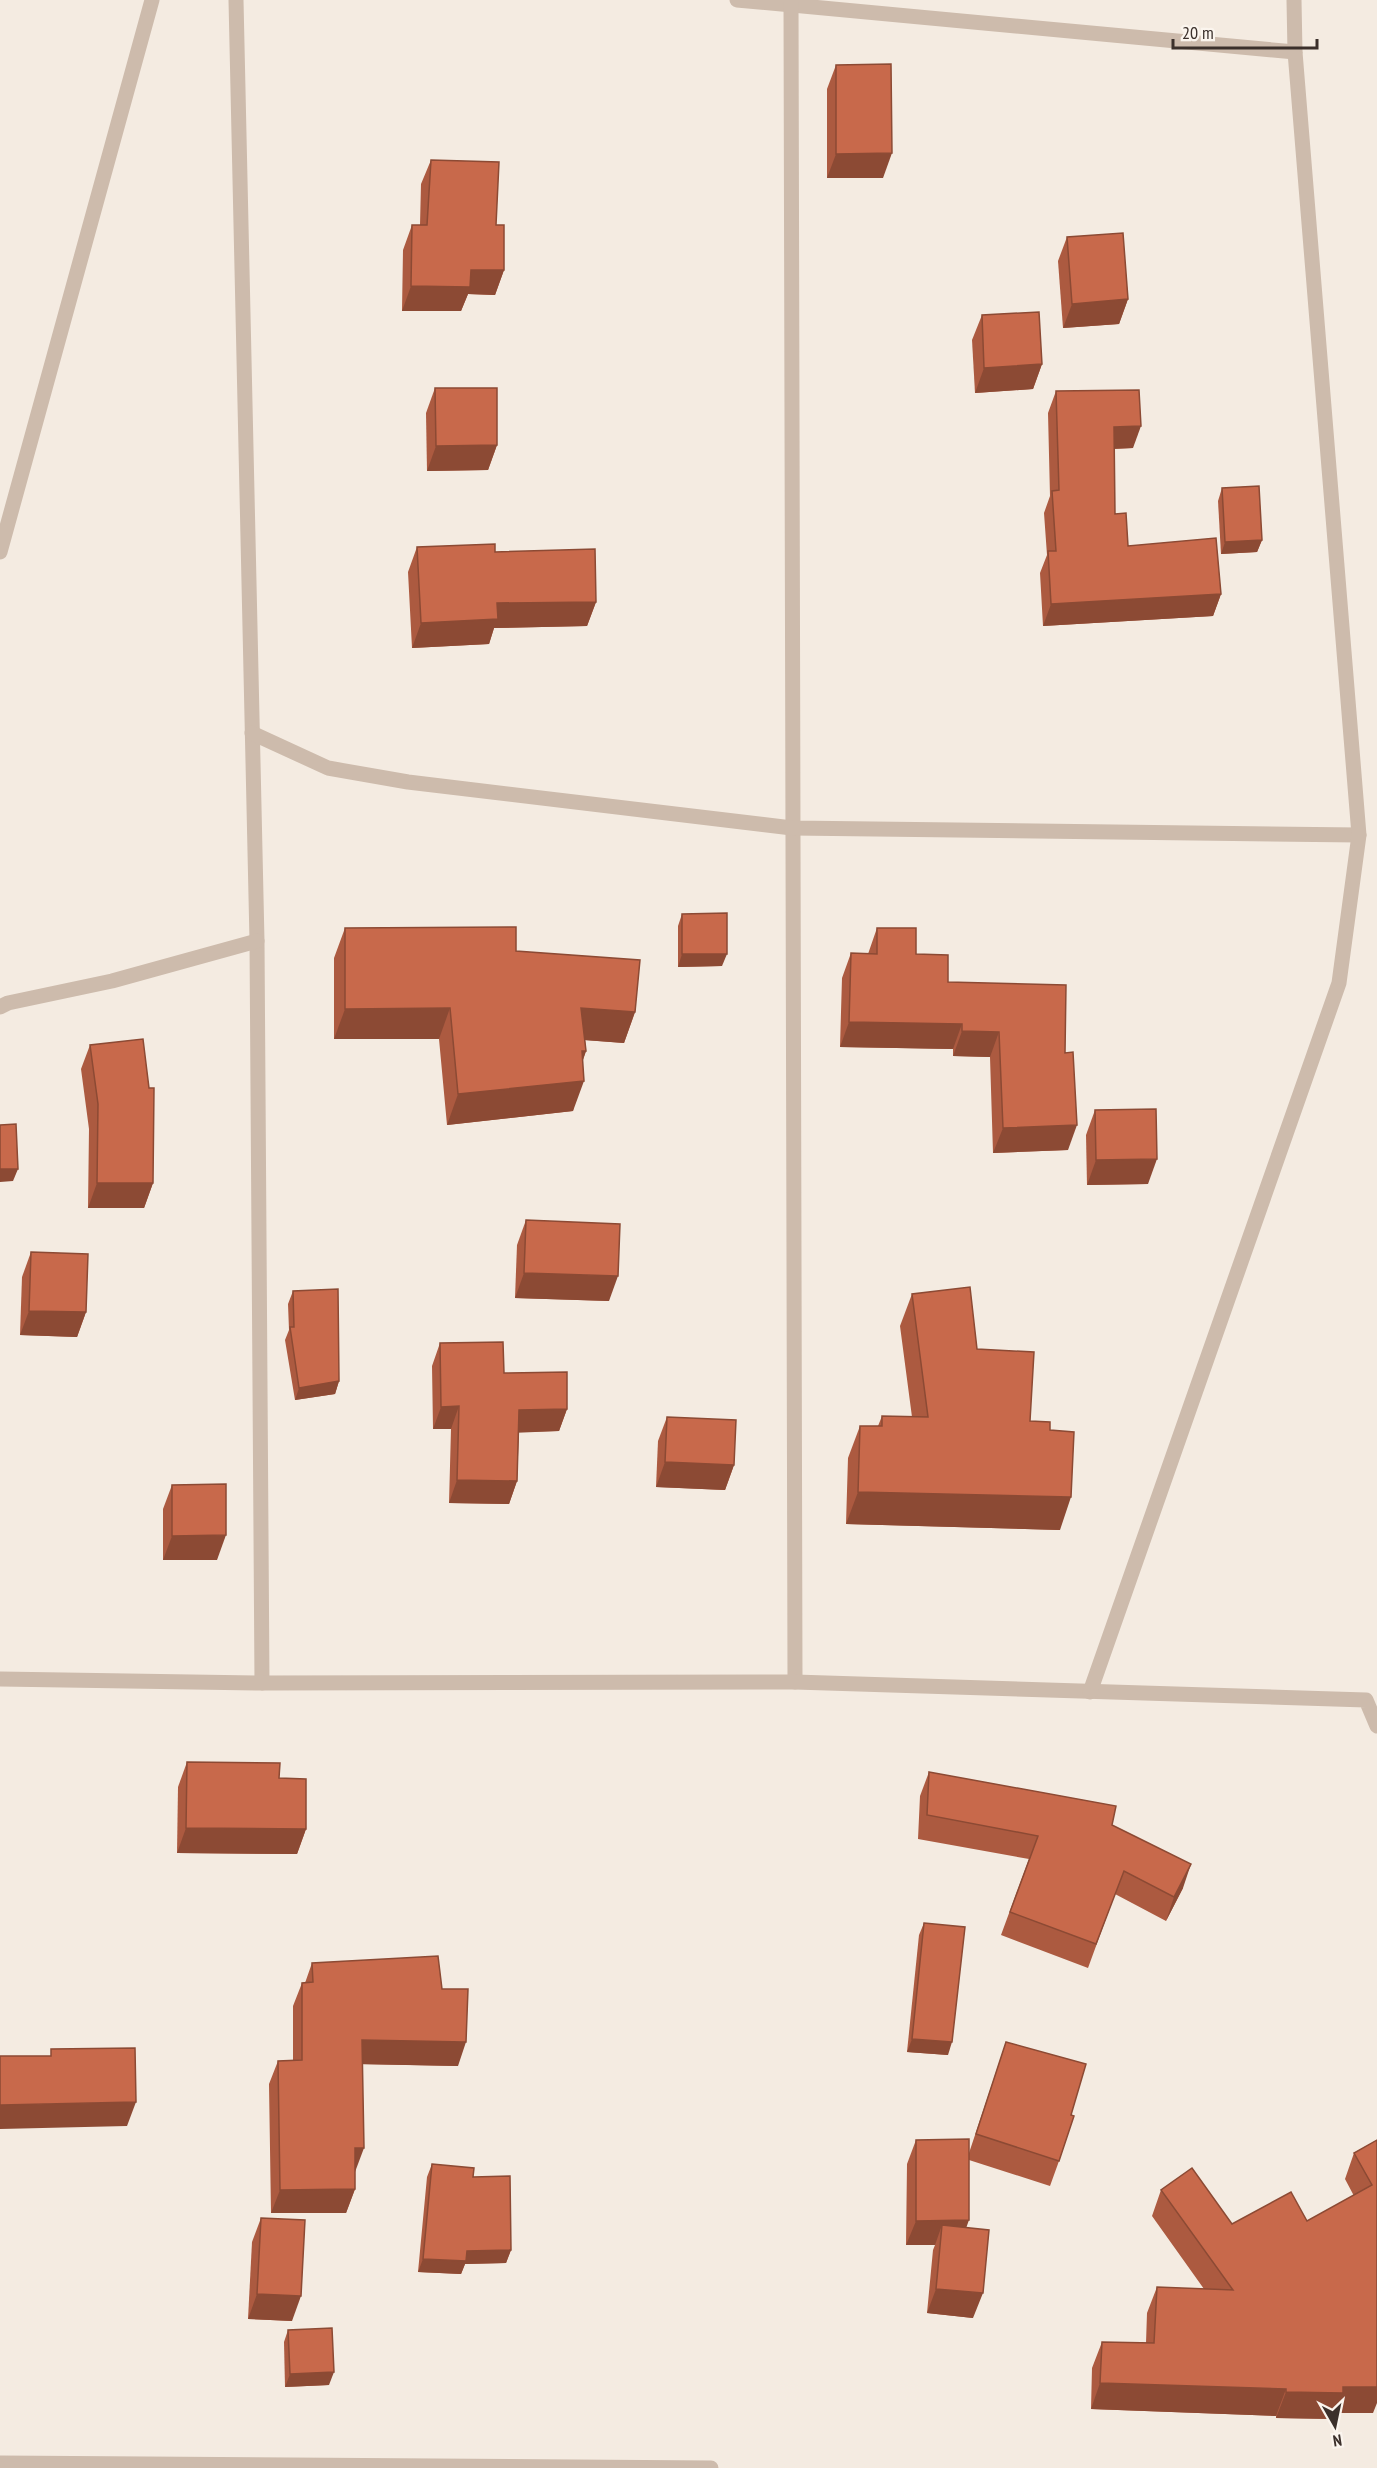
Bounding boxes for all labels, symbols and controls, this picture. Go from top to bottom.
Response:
scale bar [1173,12,1317,50]
text: 20 m [1182,21,1214,44]
north arrow [1305,2396,1365,2456]
text: N [1332,2430,1343,2451]

